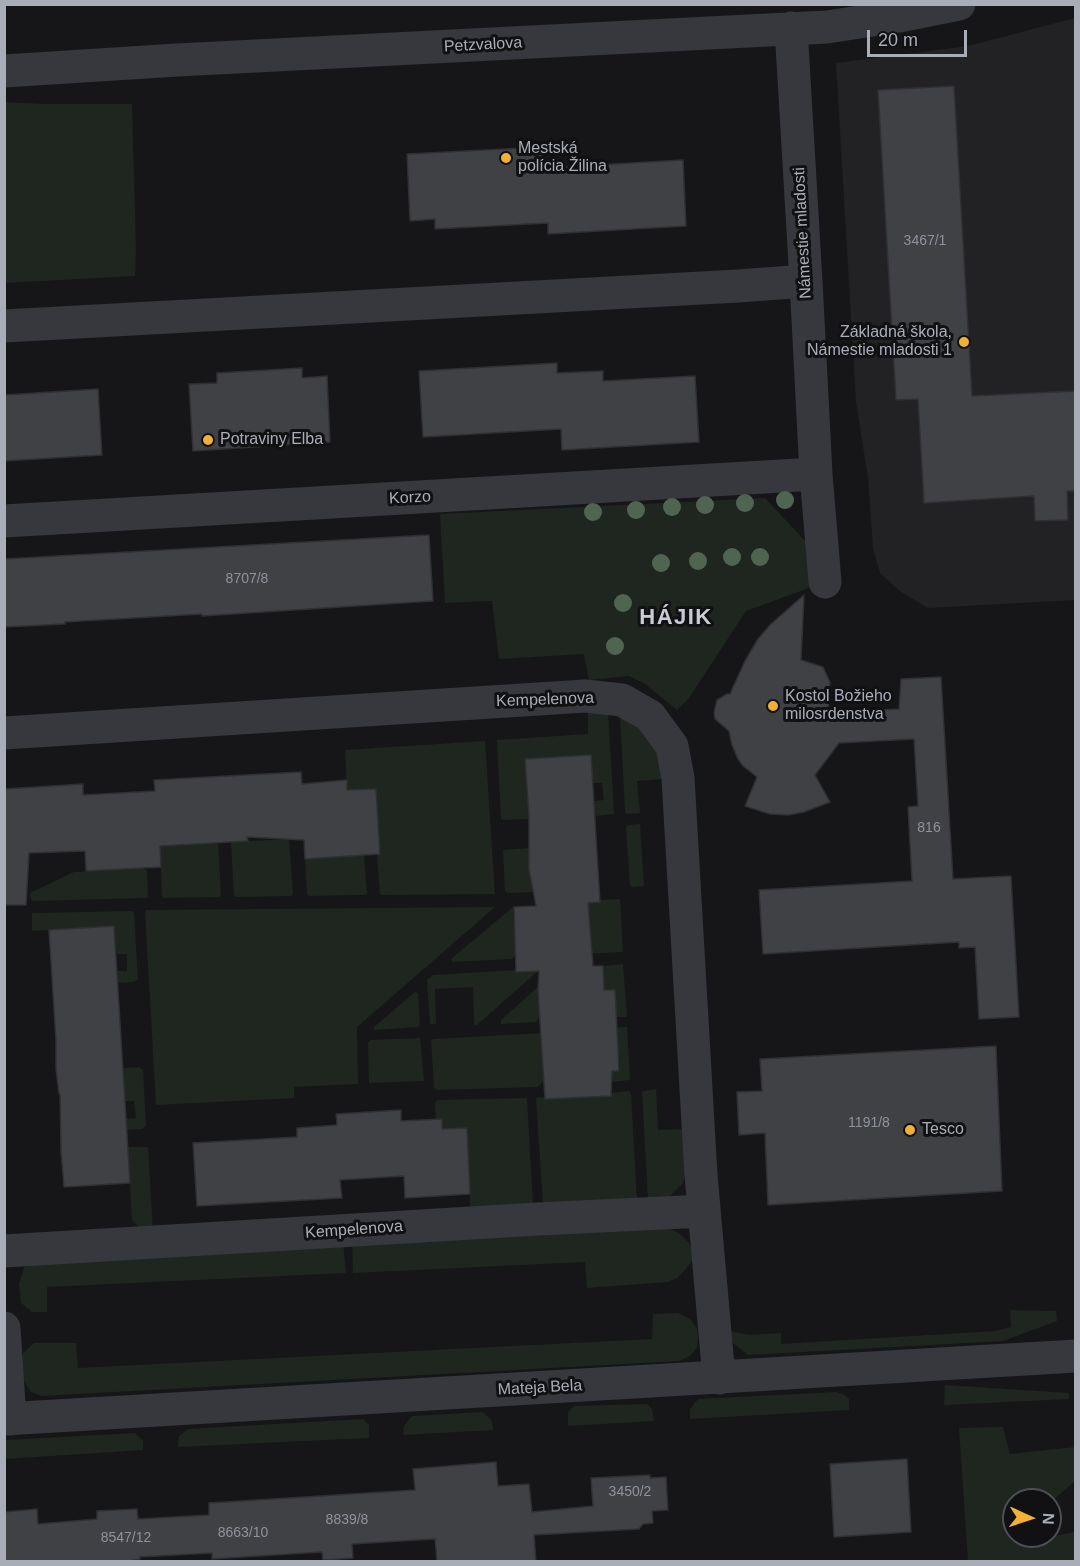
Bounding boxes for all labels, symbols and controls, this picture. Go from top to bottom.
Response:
scale bar [870,18,970,56]
text: 20 m [878,30,918,50]
street label: Petzvalova [443,33,523,57]
place label: Mestská polícia Žilina [518,139,607,177]
marker: Mestská polícia Žilina [499,151,513,165]
street label: Námestie mladosti [790,167,816,299]
house number: 3467/1 [904,233,946,249]
place label: Základná škola, Námestie mladosti 1 [807,323,952,361]
marker: Základná škola, Námestie mladosti 1 [957,335,971,349]
place label: Potraviny Elba [220,430,323,450]
marker: Potraviny Elba [201,433,215,447]
street label: Korzo [389,487,431,509]
house number: 8707/8 [226,571,268,587]
district label: HÁJIK [639,605,713,631]
place label: Kostol Božieho milosrdenstva [785,687,892,725]
street label: Kempelenova [496,689,594,711]
marker: Kostol Božieho milosrdenstva [766,699,780,713]
house number: 816 [917,820,941,836]
house number: 1191/8 [848,1115,890,1131]
place label: Tesco [922,1120,964,1140]
marker: Tesco [903,1123,917,1137]
street label: Kempelenova [305,1217,403,1243]
street label: Mateja Bela [497,1376,583,1400]
house number: 3450/2 [609,1484,651,1500]
north arrow [1002,1488,1062,1548]
house number: 8839/8 [326,1512,368,1528]
text: N [1040,1513,1057,1525]
house number: 8663/10 [218,1525,268,1541]
house number: 8547/12 [101,1530,151,1546]

